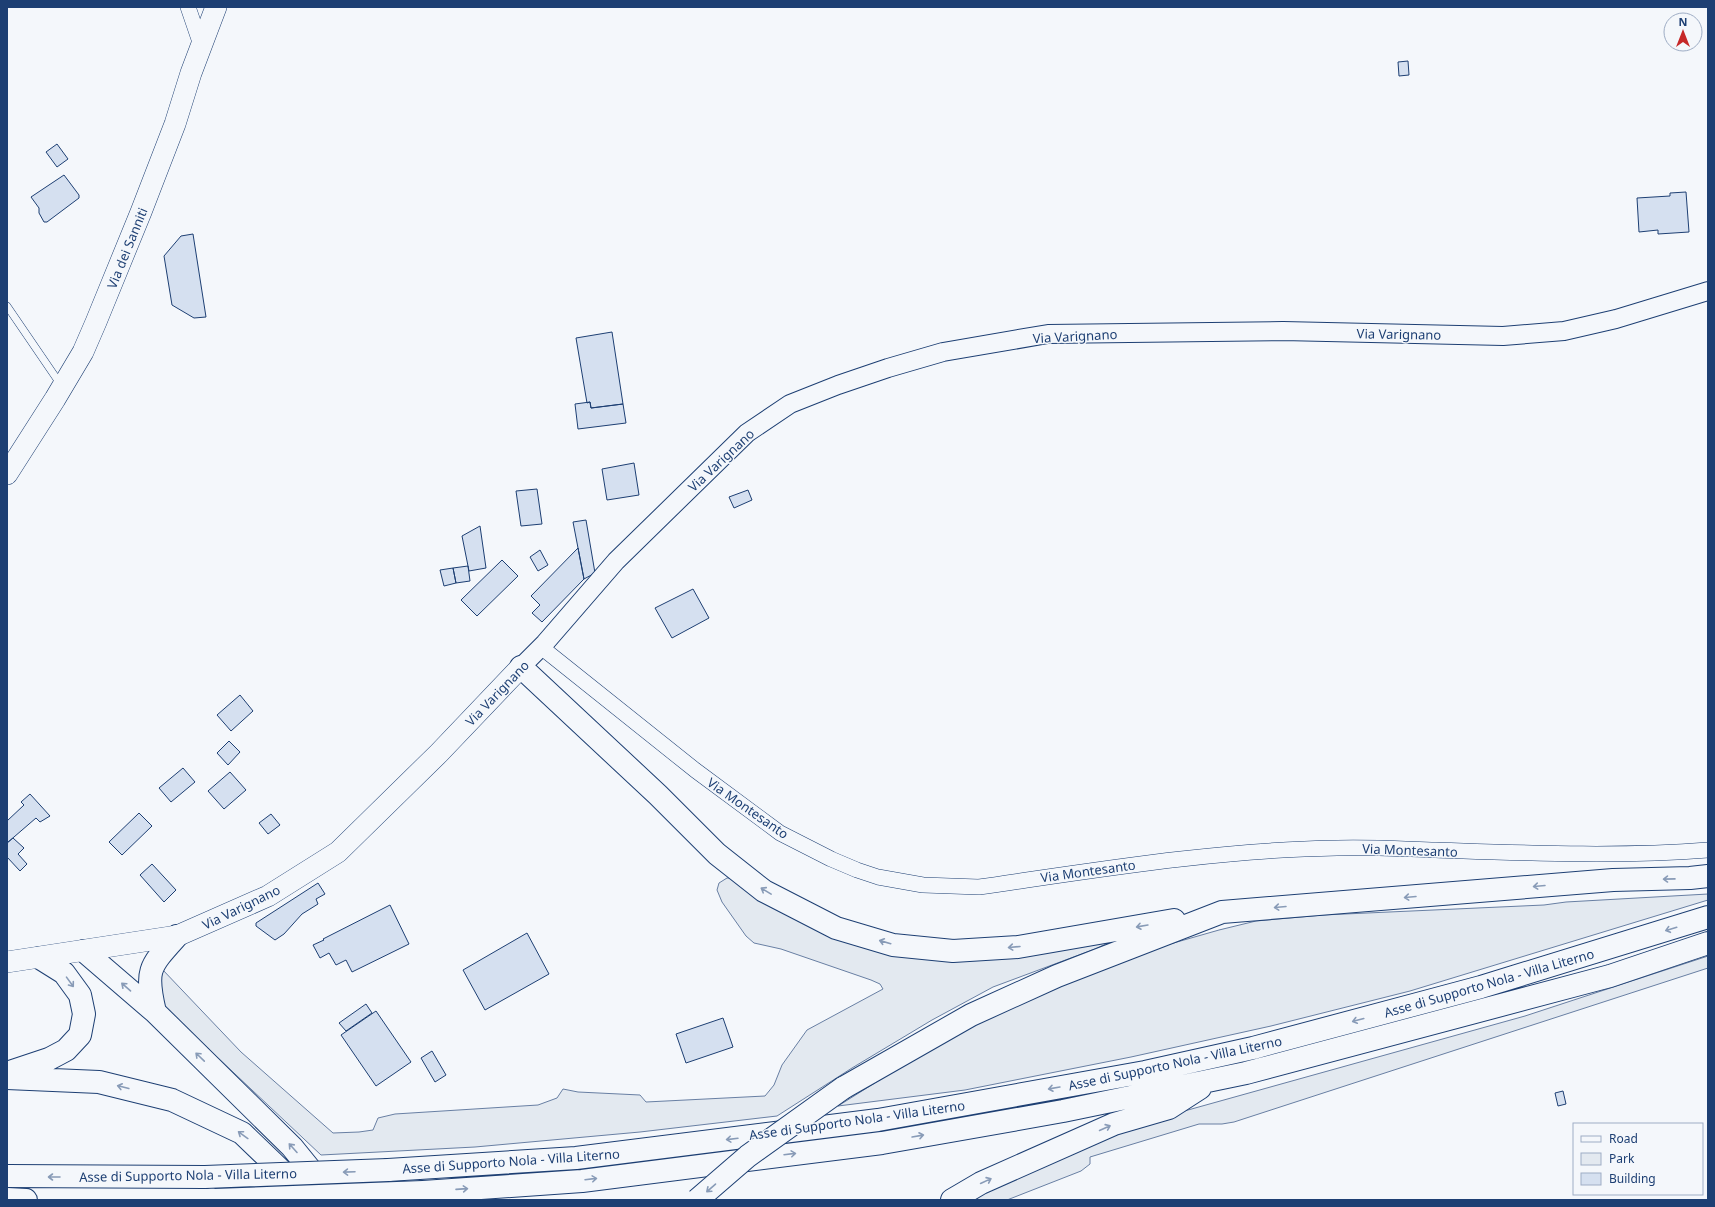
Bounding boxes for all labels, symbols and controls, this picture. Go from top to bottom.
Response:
north arrow [1663,12,1703,52]
text: N [1679,14,1687,29]
street label: Via dei Sanniti [103,205,151,291]
street label: Via Varignano [1357,324,1442,344]
street label: Via Varignano [1032,325,1118,347]
street label: Via Varignano [684,424,758,495]
street label: Via Varignano [461,656,533,730]
street label: Via Montesanto [704,773,792,843]
street label: Via Montesanto [1362,839,1458,861]
street label: Via Montesanto [1039,855,1137,887]
one-way arrow [1663,875,1676,883]
street label: Via Varignano [199,880,283,934]
one-way arrow [1533,883,1546,890]
one-way arrow [760,887,772,895]
one-way arrow [1404,893,1417,900]
one-way arrow [1274,904,1287,911]
one-way arrow [1136,922,1149,930]
one-way arrow [1664,926,1677,933]
one-way arrow [879,938,892,945]
one-way arrow [1008,944,1021,951]
street label: Asse di Supporto Nola - Villa Literno [1382,944,1596,1022]
one-way arrow [66,976,74,987]
one-way arrow [121,983,131,992]
one-way arrow [1352,1017,1365,1024]
street label: Asse di Supporto Nola - Villa Literno [1067,1032,1284,1094]
one-way arrow [195,1052,205,1061]
one-way arrow [116,1083,129,1091]
one-way arrow [1047,1085,1060,1093]
street label: Asse di Supporto Nola - Villa Literno [748,1096,966,1144]
legend [1573,1123,1703,1195]
one-way arrow [1098,1124,1110,1131]
text: Road [1609,1130,1638,1147]
one-way arrow [237,1131,248,1139]
one-way arrow [911,1132,924,1140]
one-way arrow [726,1135,739,1142]
one-way arrow [288,1143,297,1153]
street label: Asse di Supporto Nola - Villa Literno [402,1144,620,1178]
one-way arrow [783,1150,796,1158]
text: Park [1609,1150,1635,1167]
street label: Asse di Supporto Nola - Villa Literno [79,1164,297,1186]
one-way arrow [343,1168,356,1175]
text: Building [1609,1170,1656,1187]
one-way arrow [48,1173,61,1181]
one-way arrow [584,1175,597,1183]
one-way arrow [980,1177,992,1184]
one-way arrow [706,1183,717,1192]
one-way arrow [455,1186,468,1193]

